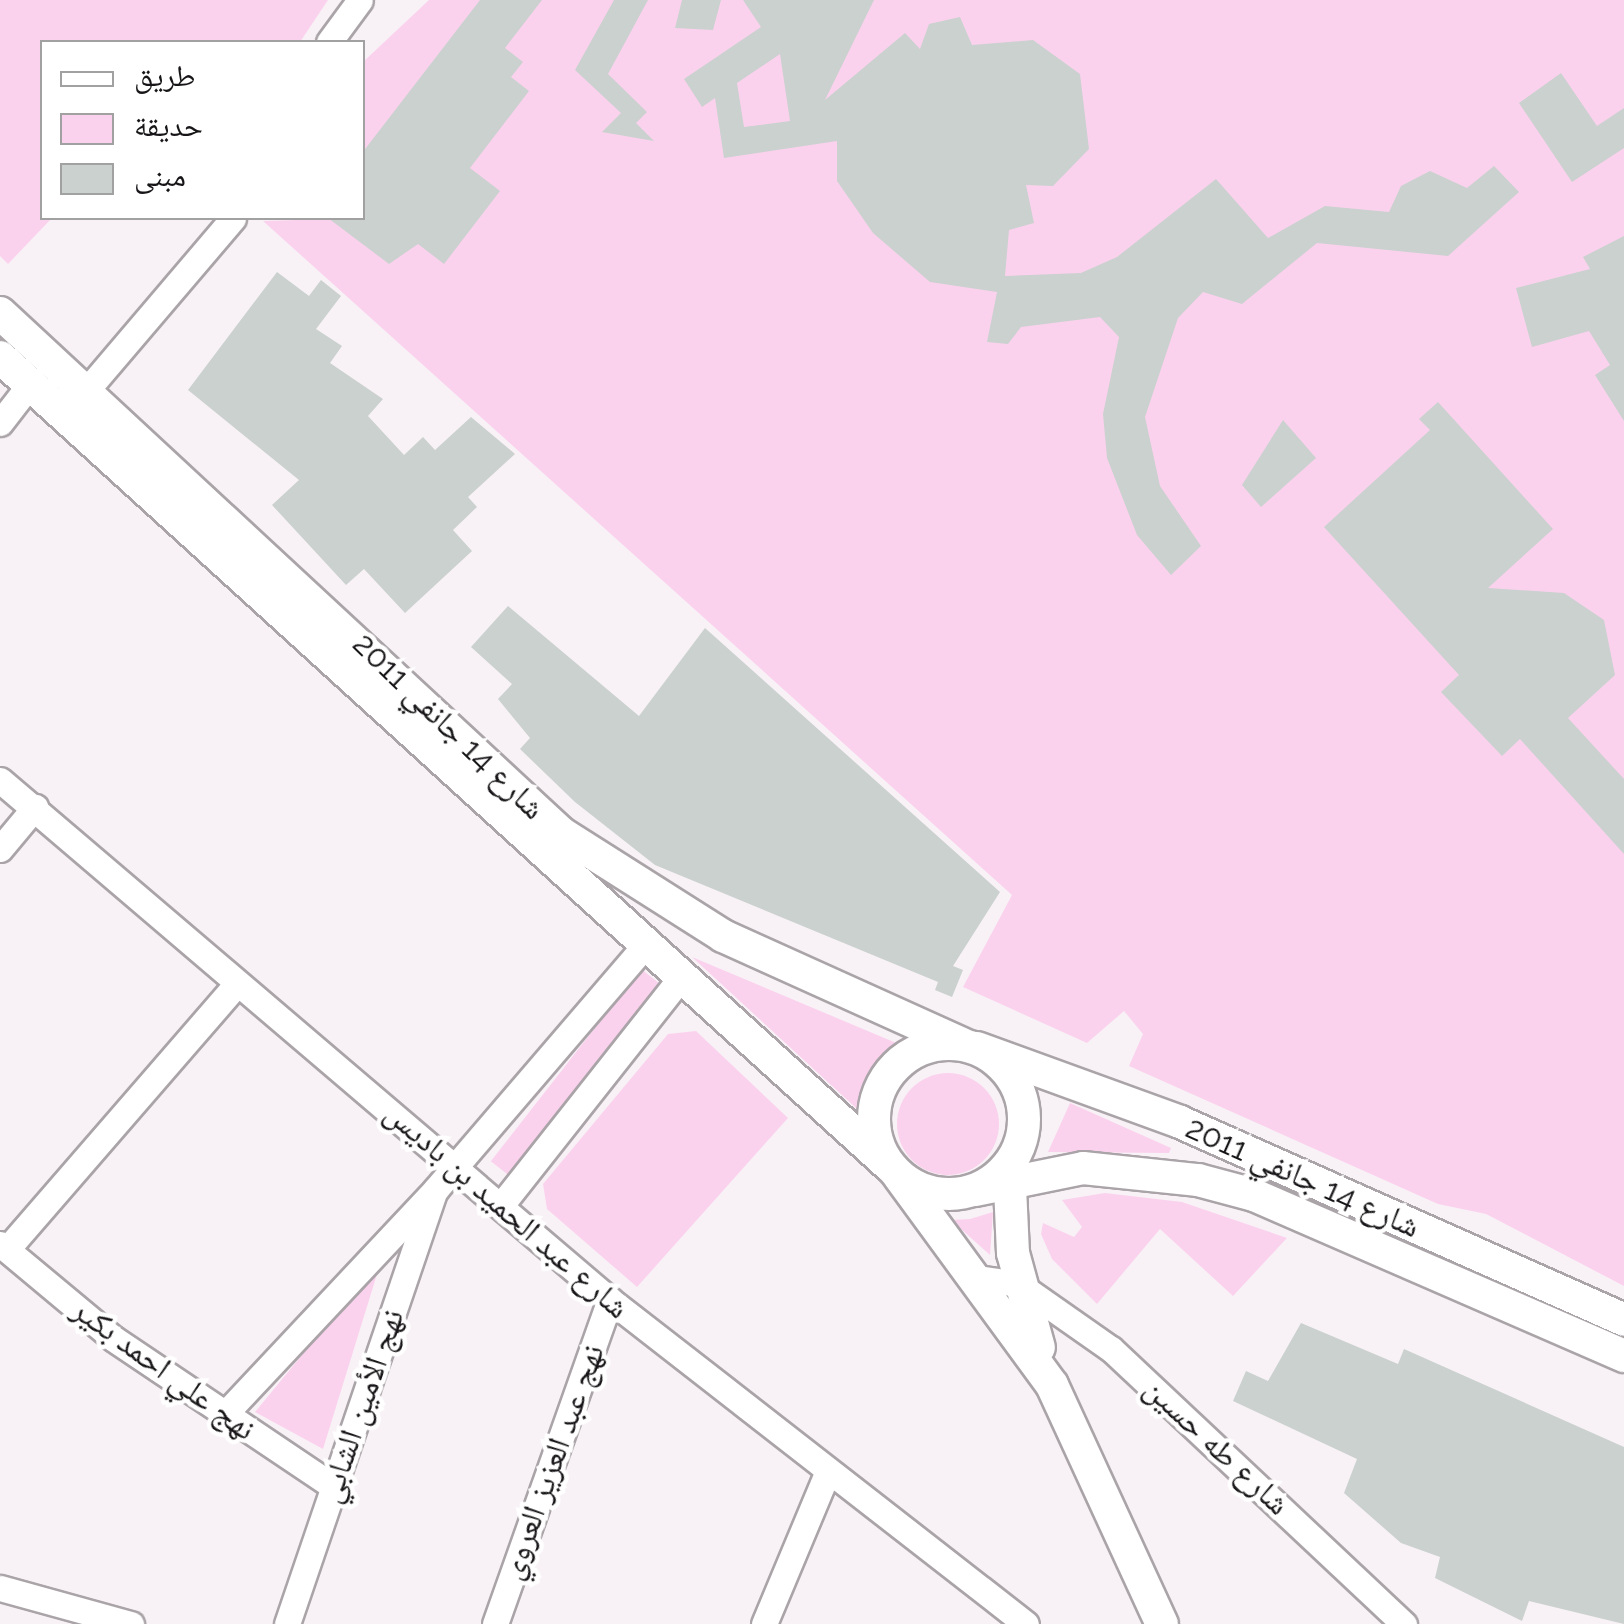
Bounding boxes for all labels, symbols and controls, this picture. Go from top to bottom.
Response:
legend [40,40,365,220]
text: طريق [134,58,195,93]
text: حديقة [134,108,203,143]
text: مبنى [134,158,186,193]
street label: شارع 14 جانفي 2011 [345,625,553,827]
street label: شارع عبد الحميد بن باديس [377,1094,637,1326]
street label: شارع 14 جانفي 2011 [1180,1108,1426,1246]
street label: نهج علي احمد بكير [65,1290,263,1448]
street label: نهج الأمين الشابي [310,1304,412,1508]
street label: نهج عبد العزيز العروي [492,1339,612,1585]
street label: شارع طه حسين [1136,1369,1298,1523]

